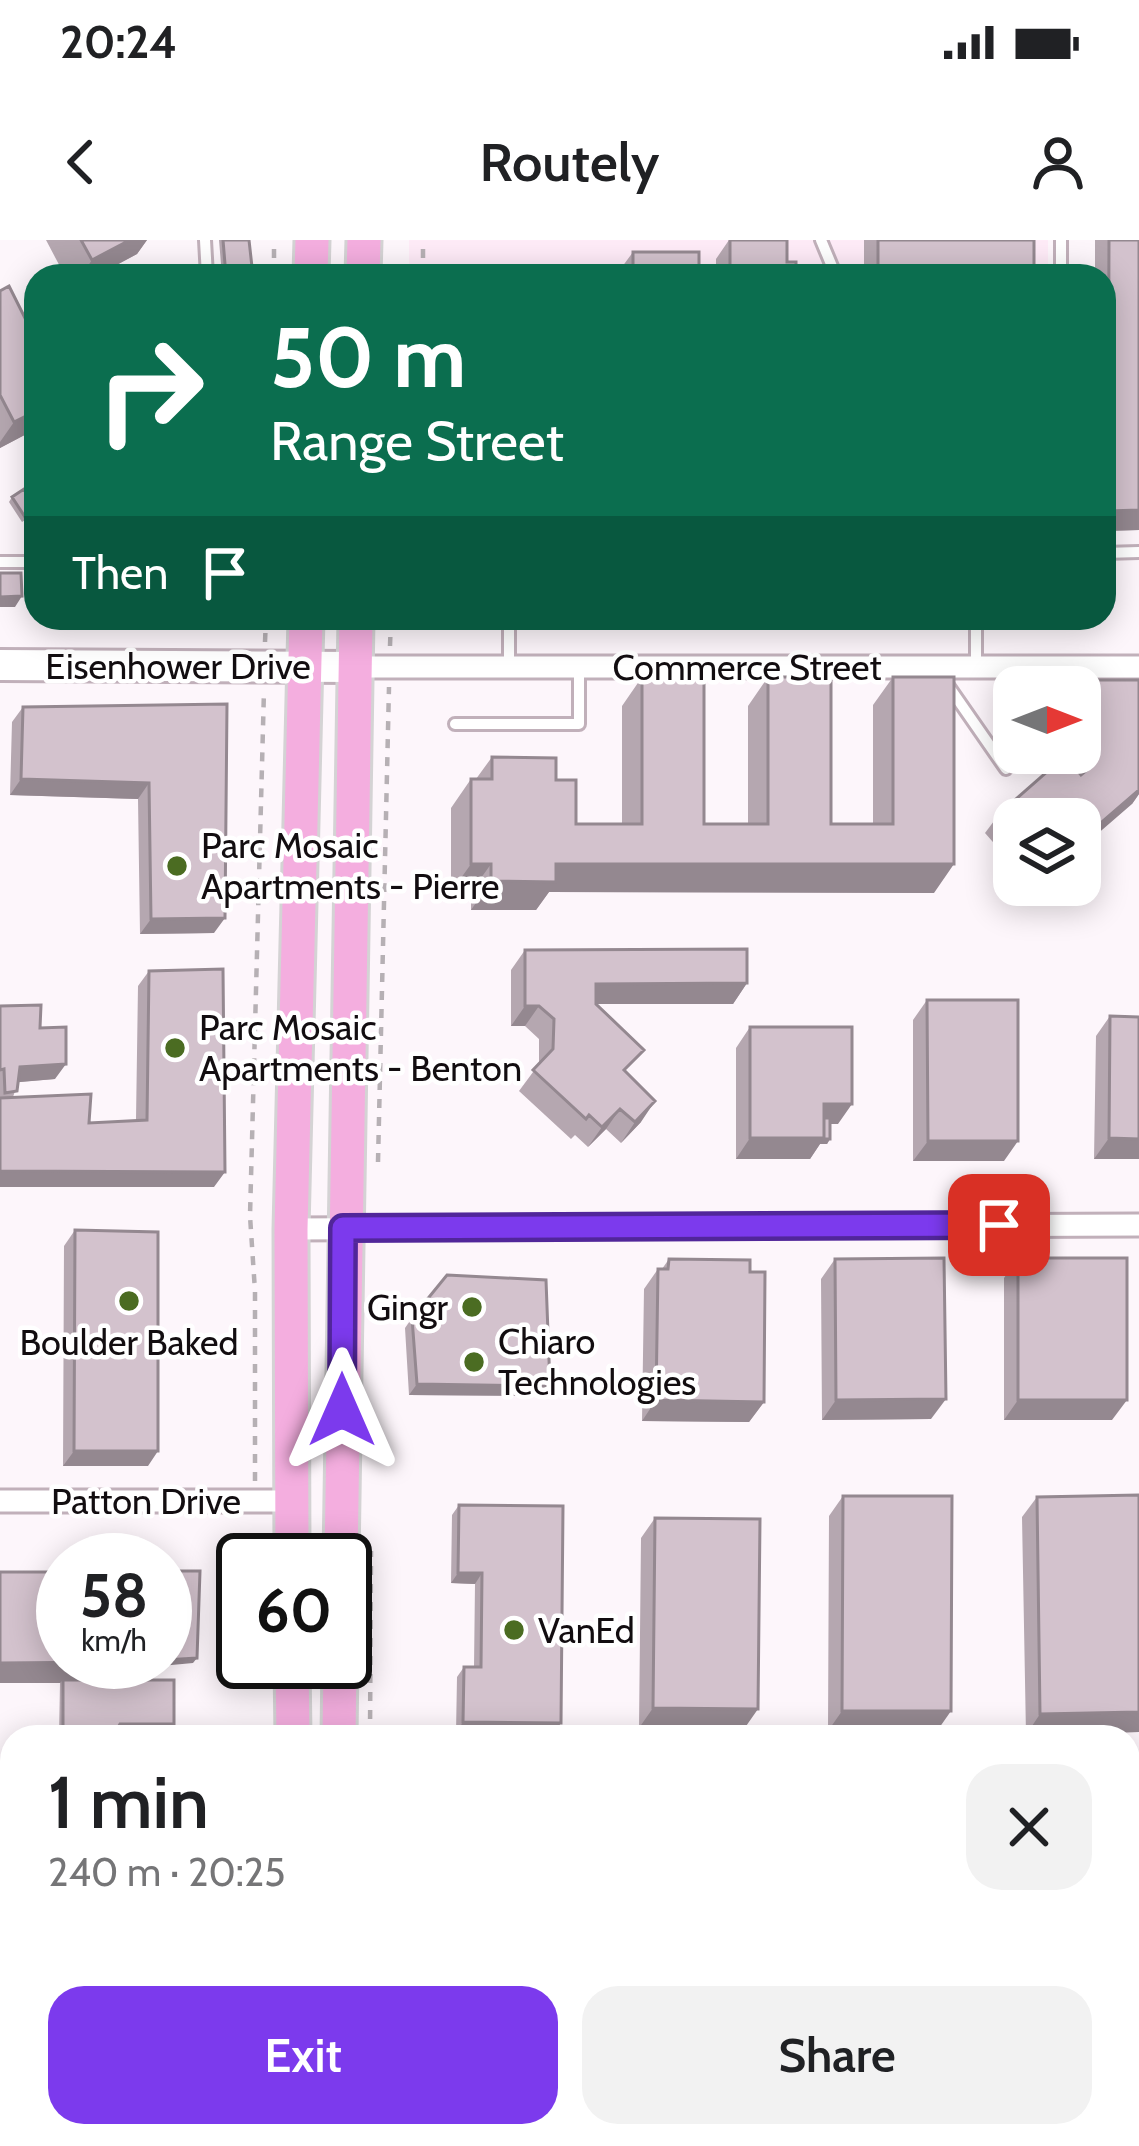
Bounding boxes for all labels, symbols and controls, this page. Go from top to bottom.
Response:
text: 20:24 [60,15,177,69]
icon: back [48,129,114,195]
text: Routely [480,129,659,195]
icon: person [1025,129,1091,195]
text: 50 m [270,306,466,408]
icon: right [72,312,228,468]
text: Range Street [270,408,564,474]
icon: arrive [192,540,258,606]
text: Then [72,546,168,600]
street label: Eisenhower Drive [45,644,311,688]
street label: Commerce Street [612,645,882,689]
north arrow [993,666,1101,774]
map controls [993,666,1101,906]
button: layers [993,798,1101,906]
place label: Parc Mosaic Apartments - Pierre [201,823,500,908]
marker: Parc Mosaic Apartments - Pierre [164,853,190,879]
place label: Parc Mosaic Apartments - Benton [199,1005,522,1090]
marker: Parc Mosaic Apartments - Benton [162,1035,188,1061]
pin [948,1174,1050,1276]
icon: arrive [966,1192,1032,1258]
place label: Gingr [367,1285,449,1329]
marker: Boulder Baked [116,1288,142,1314]
marker: Gingr [459,1294,485,1320]
place label: Chiaro Technologies [498,1319,696,1404]
place label: Boulder Baked [20,1320,238,1364]
position arrow [279,1347,405,1473]
marker: Chiaro Technologies [461,1349,487,1375]
street label: Patton Drive [51,1479,241,1523]
speed limit sign: 60 [216,1533,372,1689]
text: 58 [80,1559,148,1632]
place label: VanEd [538,1608,635,1652]
marker: VanEd [501,1617,527,1643]
text: km/h [81,1622,147,1659]
text: 1 min [48,1759,209,1846]
button: close [966,1764,1092,1890]
text: 240 m · 20:25 [48,1848,285,1896]
button: Exit [48,1986,558,2124]
button: Share [582,1986,1092,2124]

